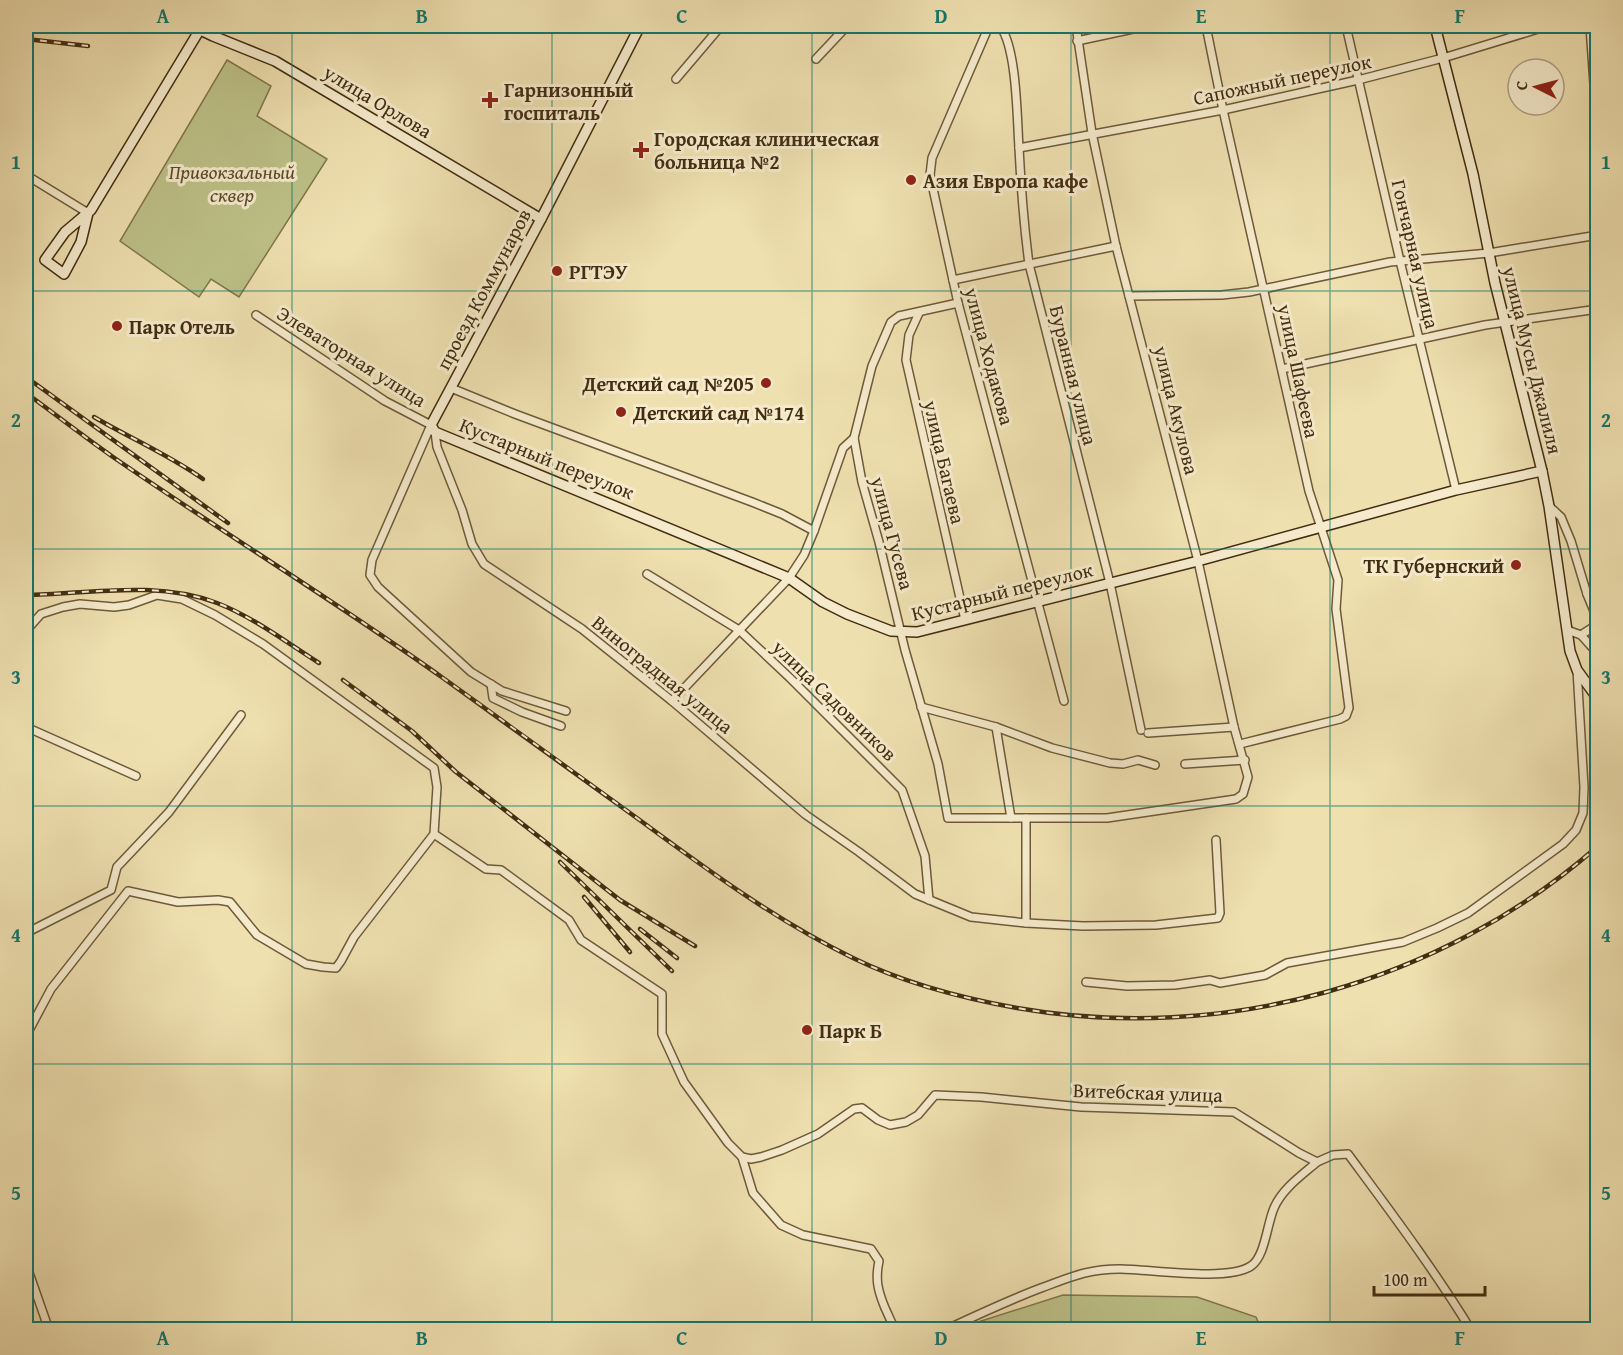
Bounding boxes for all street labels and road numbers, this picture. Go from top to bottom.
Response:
street label: Сапожный переулок [1190,46,1374,112]
street label: улица Орлова [317,57,438,145]
street label: Гончарная улица [1385,177,1447,332]
street label: проезд Коммунаров [428,203,538,375]
street label: улица Мусы Джалиля [1495,262,1570,457]
street label: улица Ходакова [957,283,1022,428]
street label: Элеваторная улица [272,298,433,414]
street label: улица Шафеева [1270,300,1327,441]
street label: Буранная улица [1043,302,1105,448]
street label: улица Акулова [1147,342,1207,478]
street label: улица Багаева [916,396,973,527]
street label: Кустарный переулок [455,410,639,506]
street label: улица Гусева [864,472,922,593]
street label: Кустарный переулок [908,554,1096,628]
street label: Виноградная улица [586,608,740,740]
street label: улица Садовников [765,632,904,767]
street label: Витебская улица [1073,1075,1224,1109]

